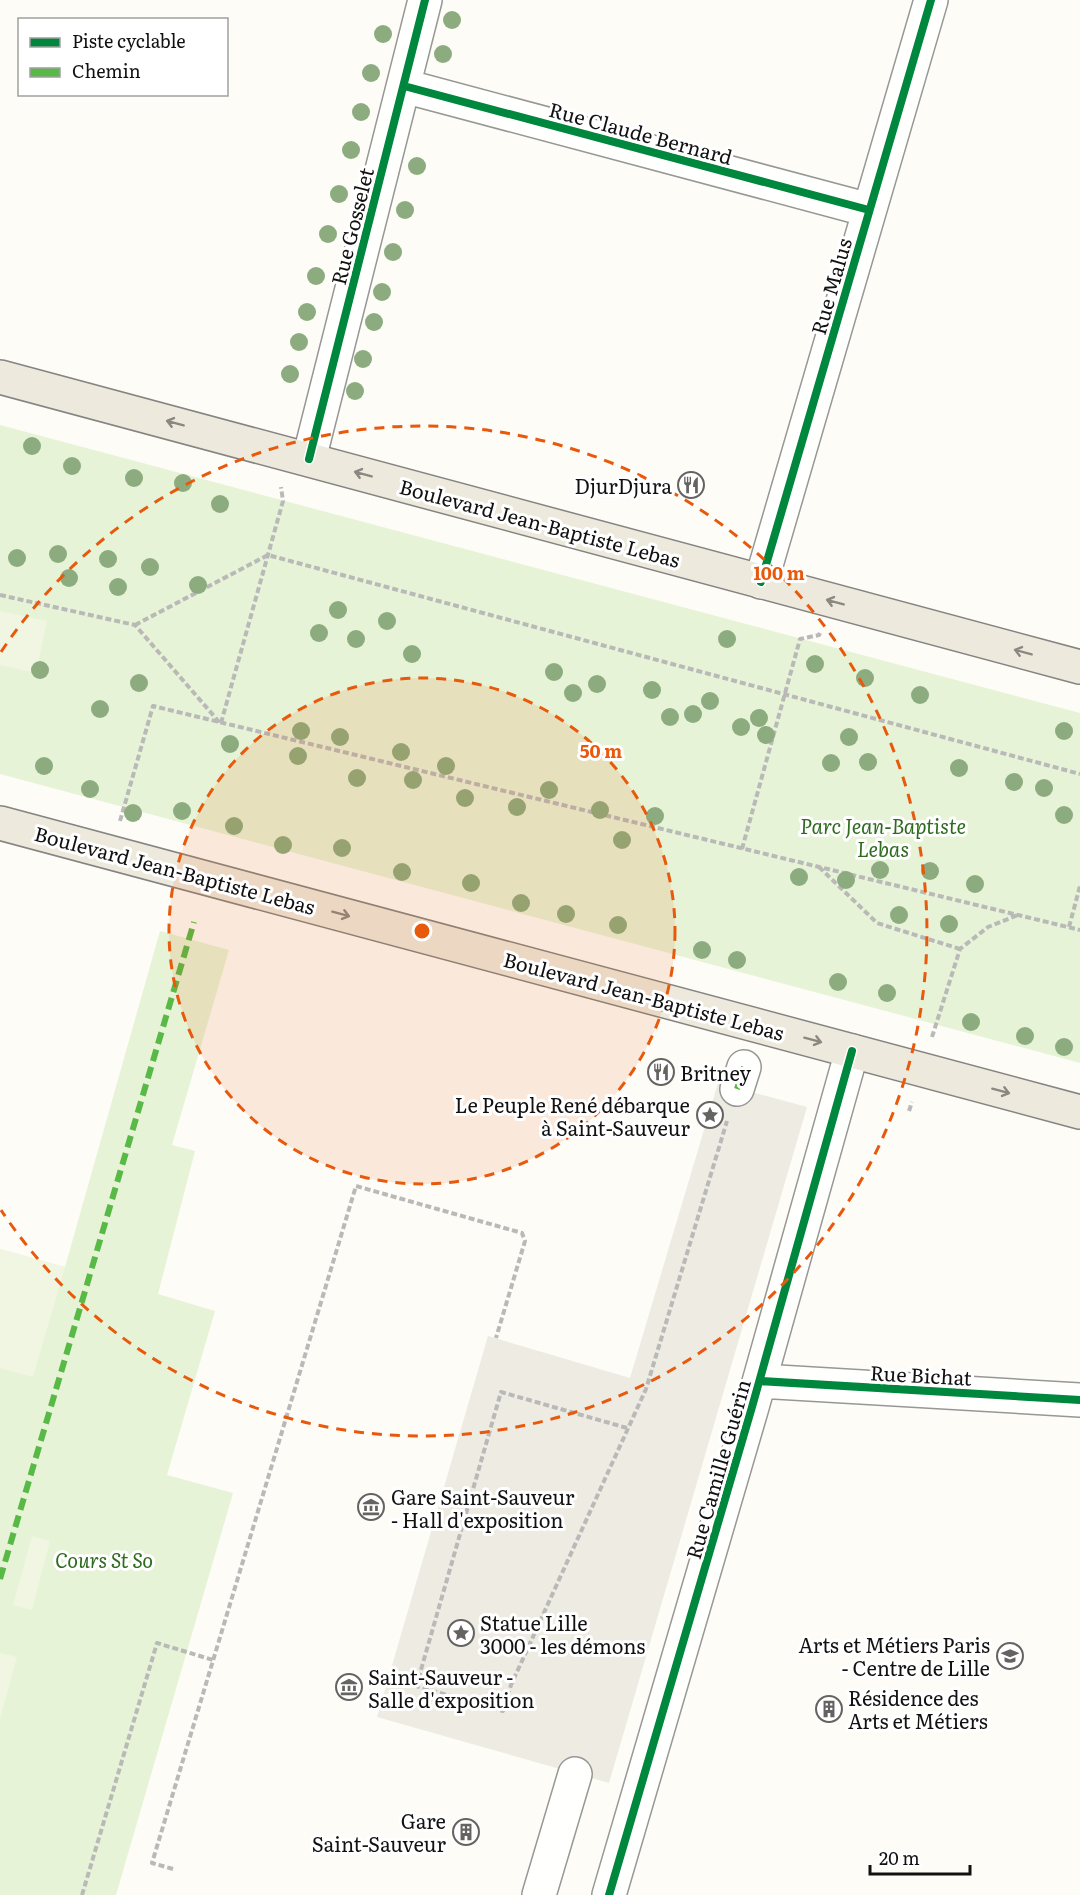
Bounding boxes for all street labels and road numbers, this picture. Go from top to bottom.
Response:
street label: Rue Claude Bernard [546,93,736,171]
street label: Rue Gosselet [322,164,380,288]
street label: Rue Malus [802,234,858,338]
street label: Boulevard Jean-Baptiste Lebas [396,470,684,574]
street label: Boulevard Jean-Baptiste Lebas [31,817,319,921]
street label: Boulevard Jean-Baptiste Lebas [500,943,788,1047]
street label: Rue Bichat [869,1356,973,1392]
street label: Rue Camille Guérin [677,1376,757,1562]

